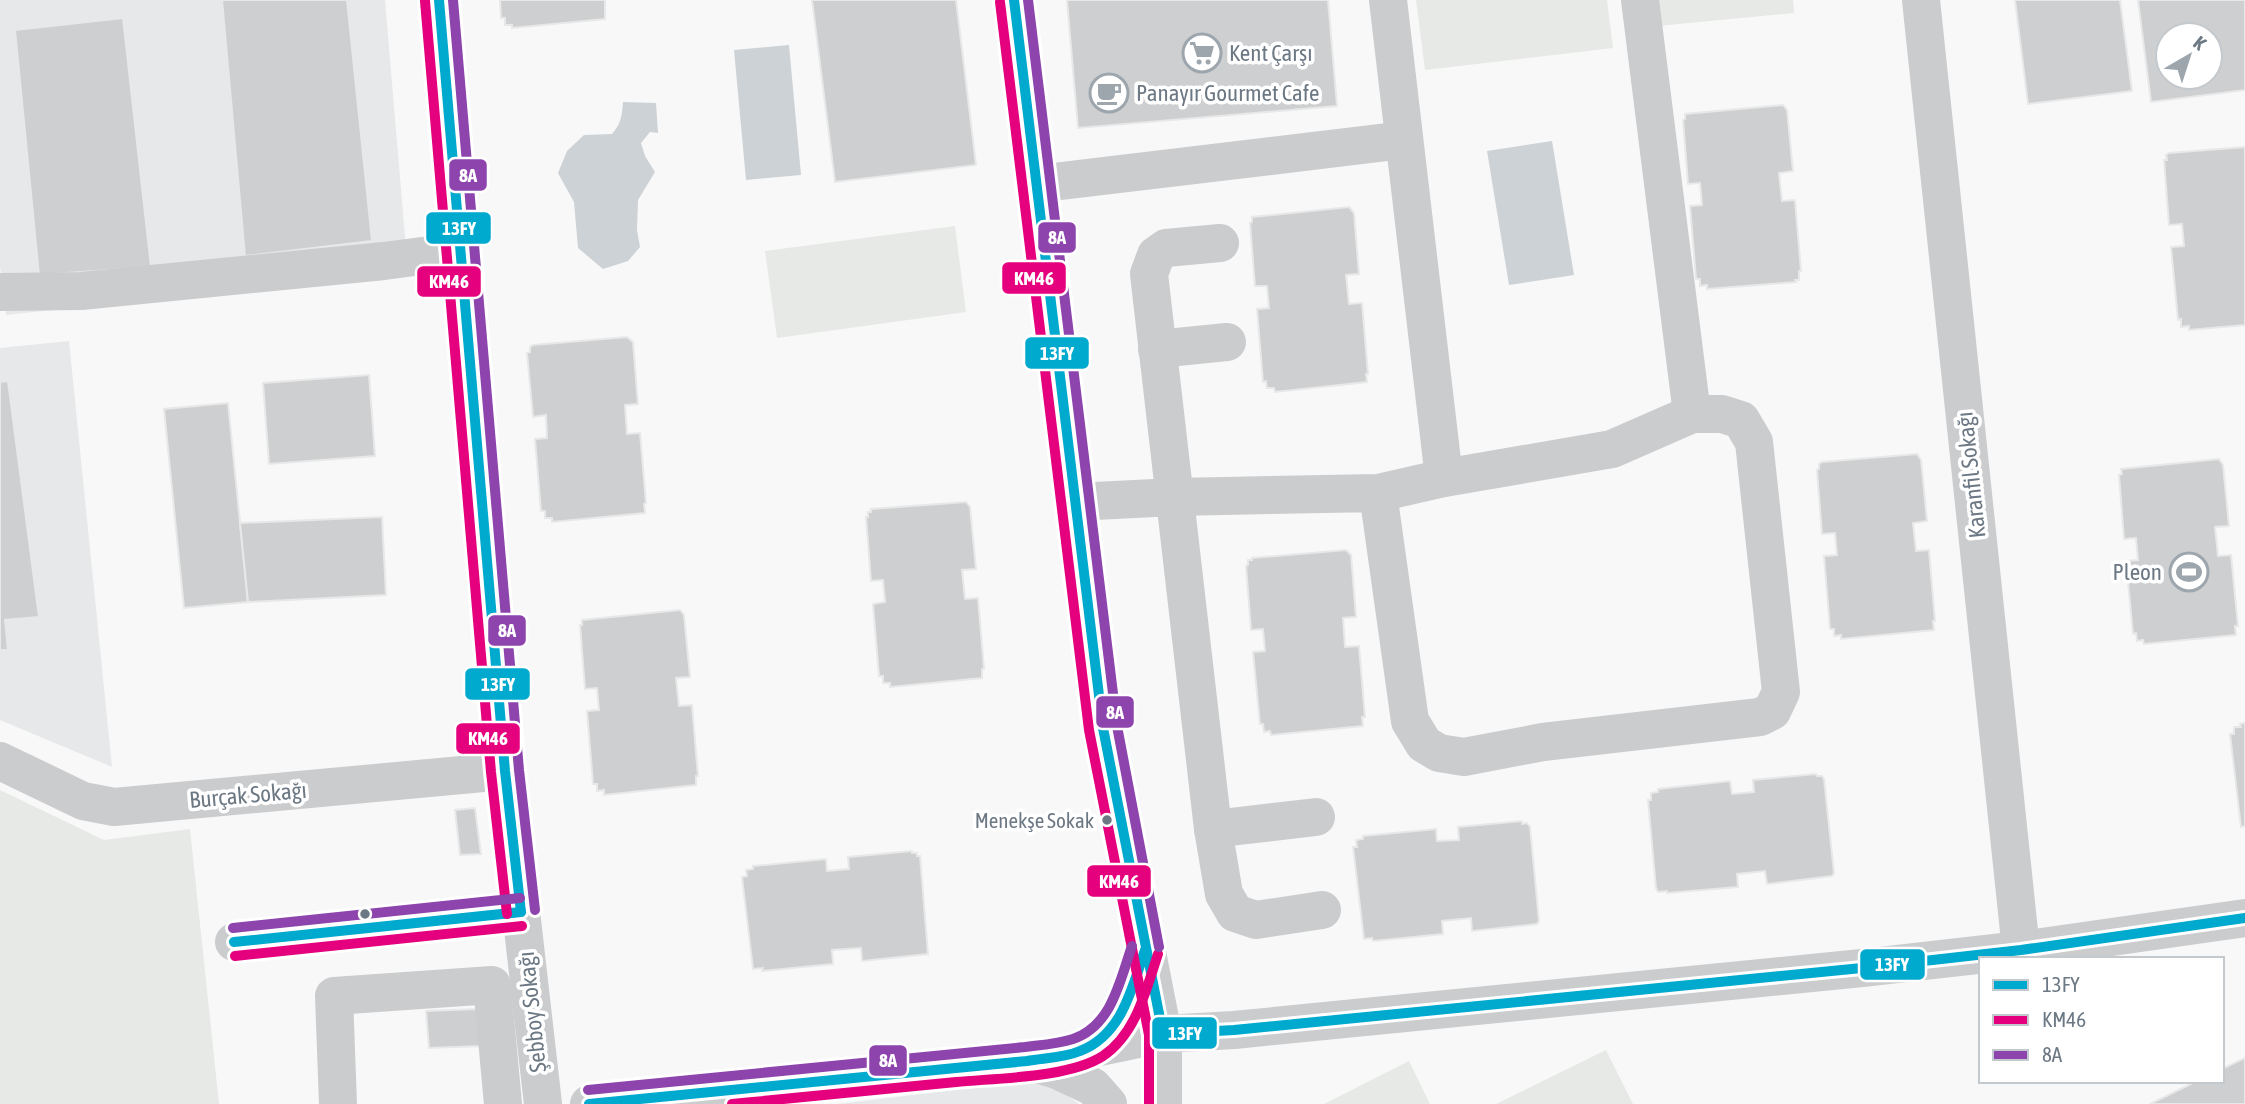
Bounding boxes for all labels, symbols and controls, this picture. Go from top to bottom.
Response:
north arrow [2154,21,2224,91]
text: K [2189,31,2211,55]
supermarket icon: Kent Çarşı [1181,32,1223,74]
place label: Kent Çarşı [1229,40,1312,66]
cafe icon: Panayır Gourmet Cafe [1088,72,1130,114]
place label: Panayır Gourmet Cafe [1136,80,1320,106]
line badge: 8A [448,158,488,192]
text: 8A [459,164,478,186]
line badge: 13FY [425,211,492,245]
text: 13FY [442,217,477,239]
line badge: 8A [1037,221,1077,254]
text: 8A [1048,226,1067,248]
line badge: KM46 [1001,261,1067,295]
line badge: KM46 [416,265,482,298]
text: KM46 [1014,267,1054,289]
text: KM46 [429,270,469,292]
line badge: 13FY [1024,336,1090,370]
text: 13FY [1040,342,1075,364]
street label: Karanfil Sokağı [1951,410,1991,540]
sports icon: Pleon [2168,551,2210,593]
place label: Pleon [2113,559,2162,585]
line badge: 8A [487,614,527,647]
text: 8A [498,619,517,641]
line badge: 13FY [464,667,531,701]
text: 13FY [481,673,516,695]
line badge: 8A [1095,695,1135,729]
text: 8A [1106,701,1125,723]
line badge: KM46 [455,722,521,755]
text: KM46 [468,727,508,749]
street label: Burçak Sokağı [188,777,308,813]
place label: Menekşe Sokak [975,808,1094,832]
marker: Menekşe Sokak [1100,813,1114,827]
line badge: KM46 [1086,864,1152,898]
text: KM46 [1099,870,1139,892]
unlabelled marker [358,907,372,921]
line badge: 13FY [1859,948,1926,981]
street label: Şebboy Sokağı [513,950,551,1074]
text: 13FY [1875,953,1910,975]
legend [1979,957,2224,1083]
text: 13FY [2042,972,2080,996]
text: KM46 [2042,1007,2086,1031]
line badge: 13FY [1151,1016,1218,1050]
text: 13FY [1168,1022,1203,1044]
text: 8A [2042,1042,2063,1066]
line badge: 8A [868,1044,908,1077]
text: 8A [879,1049,898,1071]

